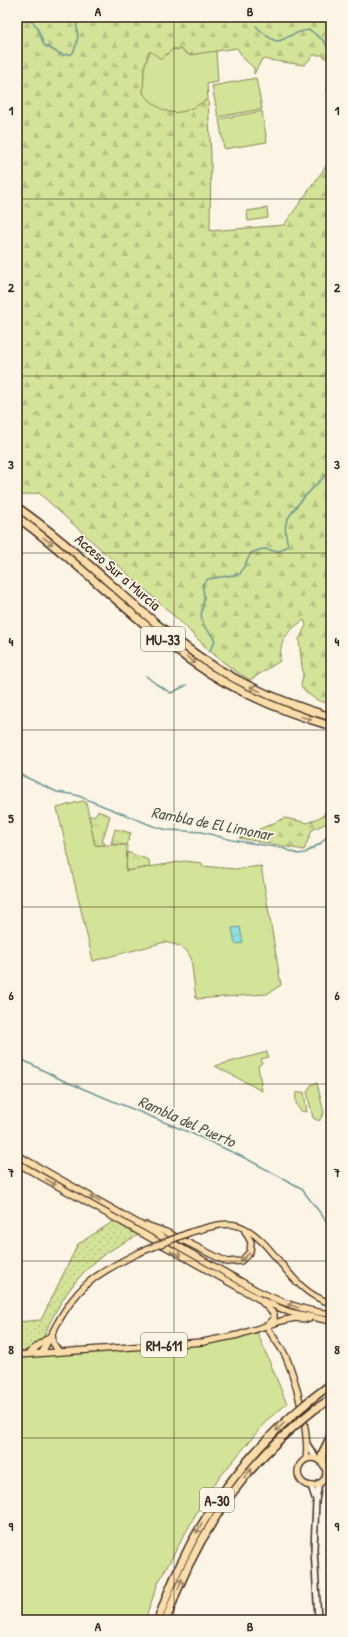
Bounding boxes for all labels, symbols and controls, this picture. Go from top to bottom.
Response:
text: A [95,2,102,20]
text: B [247,2,254,20]
text: 1 [9,101,14,119]
text: 1 [335,101,340,119]
text: 2 [8,278,15,296]
text: 2 [334,278,341,296]
text: 3 [8,455,14,473]
text: 3 [334,455,340,473]
street label: Acceso Sur a Murcia [71,529,166,615]
one-way arrow [43,536,54,545]
road number: MU-33 [141,627,185,651]
text: 4 [9,632,14,650]
text: 4 [335,632,340,650]
one-way arrow [185,656,196,664]
one-way arrow [250,685,262,692]
one-way arrow [300,715,313,722]
water label: Rambla de El Limonar [150,800,276,846]
text: 5 [8,809,14,827]
text: 5 [334,809,340,827]
text: 6 [8,986,14,1004]
text: 6 [334,986,340,1004]
water label: Rambla del Puerto [135,1090,241,1153]
text: 7 [7,1163,15,1181]
text: 7 [333,1163,341,1181]
one-way arrow [45,1179,57,1186]
one-way arrow [89,1194,101,1202]
one-way arrow [170,1250,182,1258]
one-way arrow [239,1252,250,1261]
one-way arrow [287,1302,300,1309]
road number: RM-611 [141,1333,187,1357]
text: 8 [8,1340,14,1358]
text: 8 [334,1340,340,1358]
one-way arrow [275,1422,285,1431]
one-way arrow [243,1468,252,1478]
road number: A-30 [200,1488,234,1512]
text: 9 [9,1517,14,1535]
text: 9 [335,1517,340,1535]
one-way arrow [195,1522,203,1534]
one-way arrow [177,1578,184,1590]
text: A [95,1617,102,1635]
text: B [247,1617,254,1635]

